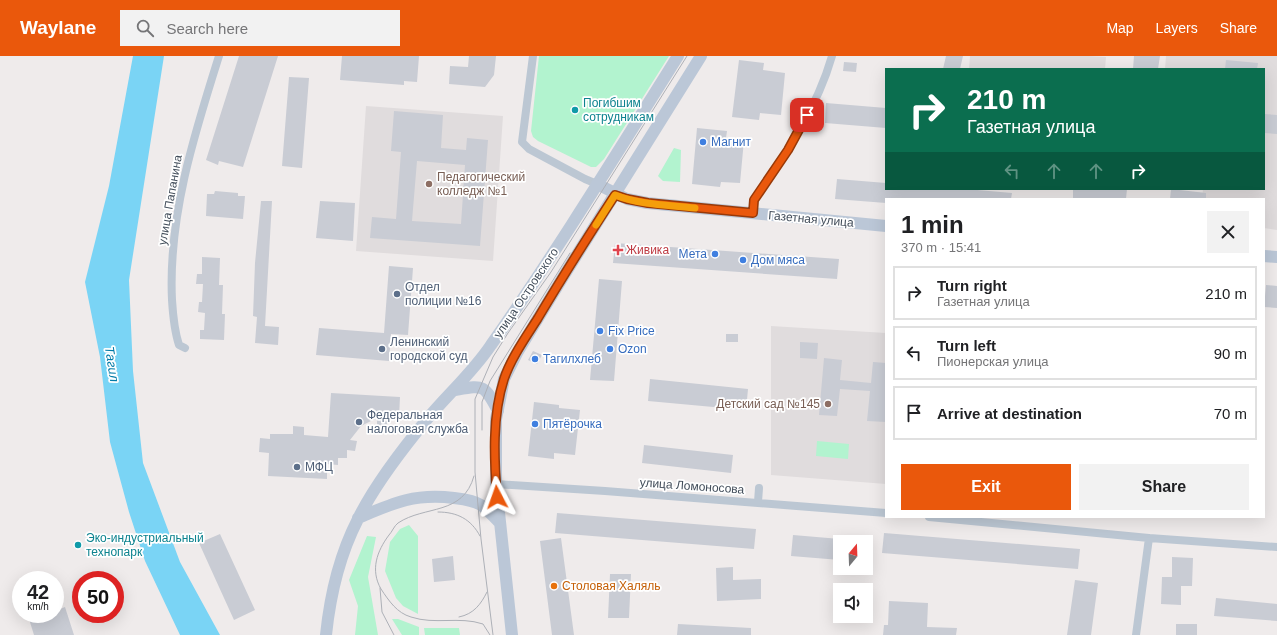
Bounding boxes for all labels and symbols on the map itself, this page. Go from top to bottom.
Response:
place label: Погибшим сотрудникам [583,96,654,124]
pin [790,98,824,132]
marker: Погибшим сотрудникам [570,105,580,115]
place label: Магнит [711,135,752,149]
marker: Магнит [698,137,708,147]
street label: улица Папанина [155,153,185,246]
place label: Педагогический колледж №1 [437,170,525,198]
marker: Педагогический колледж №1 [424,179,434,189]
street label: Газетная улица [768,208,855,230]
place label: Живика [626,243,669,257]
street label: улица Островского [491,245,562,341]
marker: Живика [613,245,623,255]
place label: Мета [679,247,707,261]
marker: Мета [710,249,720,259]
place label: Дом мяса [751,253,805,267]
marker: Дом мяса [738,255,748,265]
place label: Отдел полиции №16 [405,280,482,308]
marker: Отдел полиции №16 [392,289,402,299]
place label: Fix Price [608,324,655,338]
marker: Fix Price [595,326,605,336]
place label: Ленинский городской суд [390,335,468,363]
place label: Ozon [618,342,647,356]
marker: Ленинский городской суд [377,344,387,354]
marker: Ozon [605,344,615,354]
water label: Тагил [102,345,122,384]
place label: Тагилхлеб [543,352,601,366]
marker: Тагилхлеб [530,354,540,364]
place label: Детский сад №145 [716,397,820,411]
marker: Детский сад №145 [823,399,833,409]
place label: Федеральная налоговая служба [367,408,469,436]
marker: Федеральная налоговая служба [354,417,364,427]
place label: Пятёрочка [543,417,602,431]
marker: Пятёрочка [530,419,540,429]
place label: МФЦ [305,460,333,474]
marker: МФЦ [292,462,302,472]
street label: улица Ломоносова [639,475,745,497]
position arrow [476,476,518,518]
place label: Эко-индустриальный технопарк [86,531,204,559]
north arrow [833,535,873,575]
marker: Эко-индустриальный технопарк [73,540,83,550]
speed limit sign: 50 [72,571,124,623]
place label: Столовая Халяль [562,579,660,593]
marker: Столовая Халяль [549,581,559,591]

